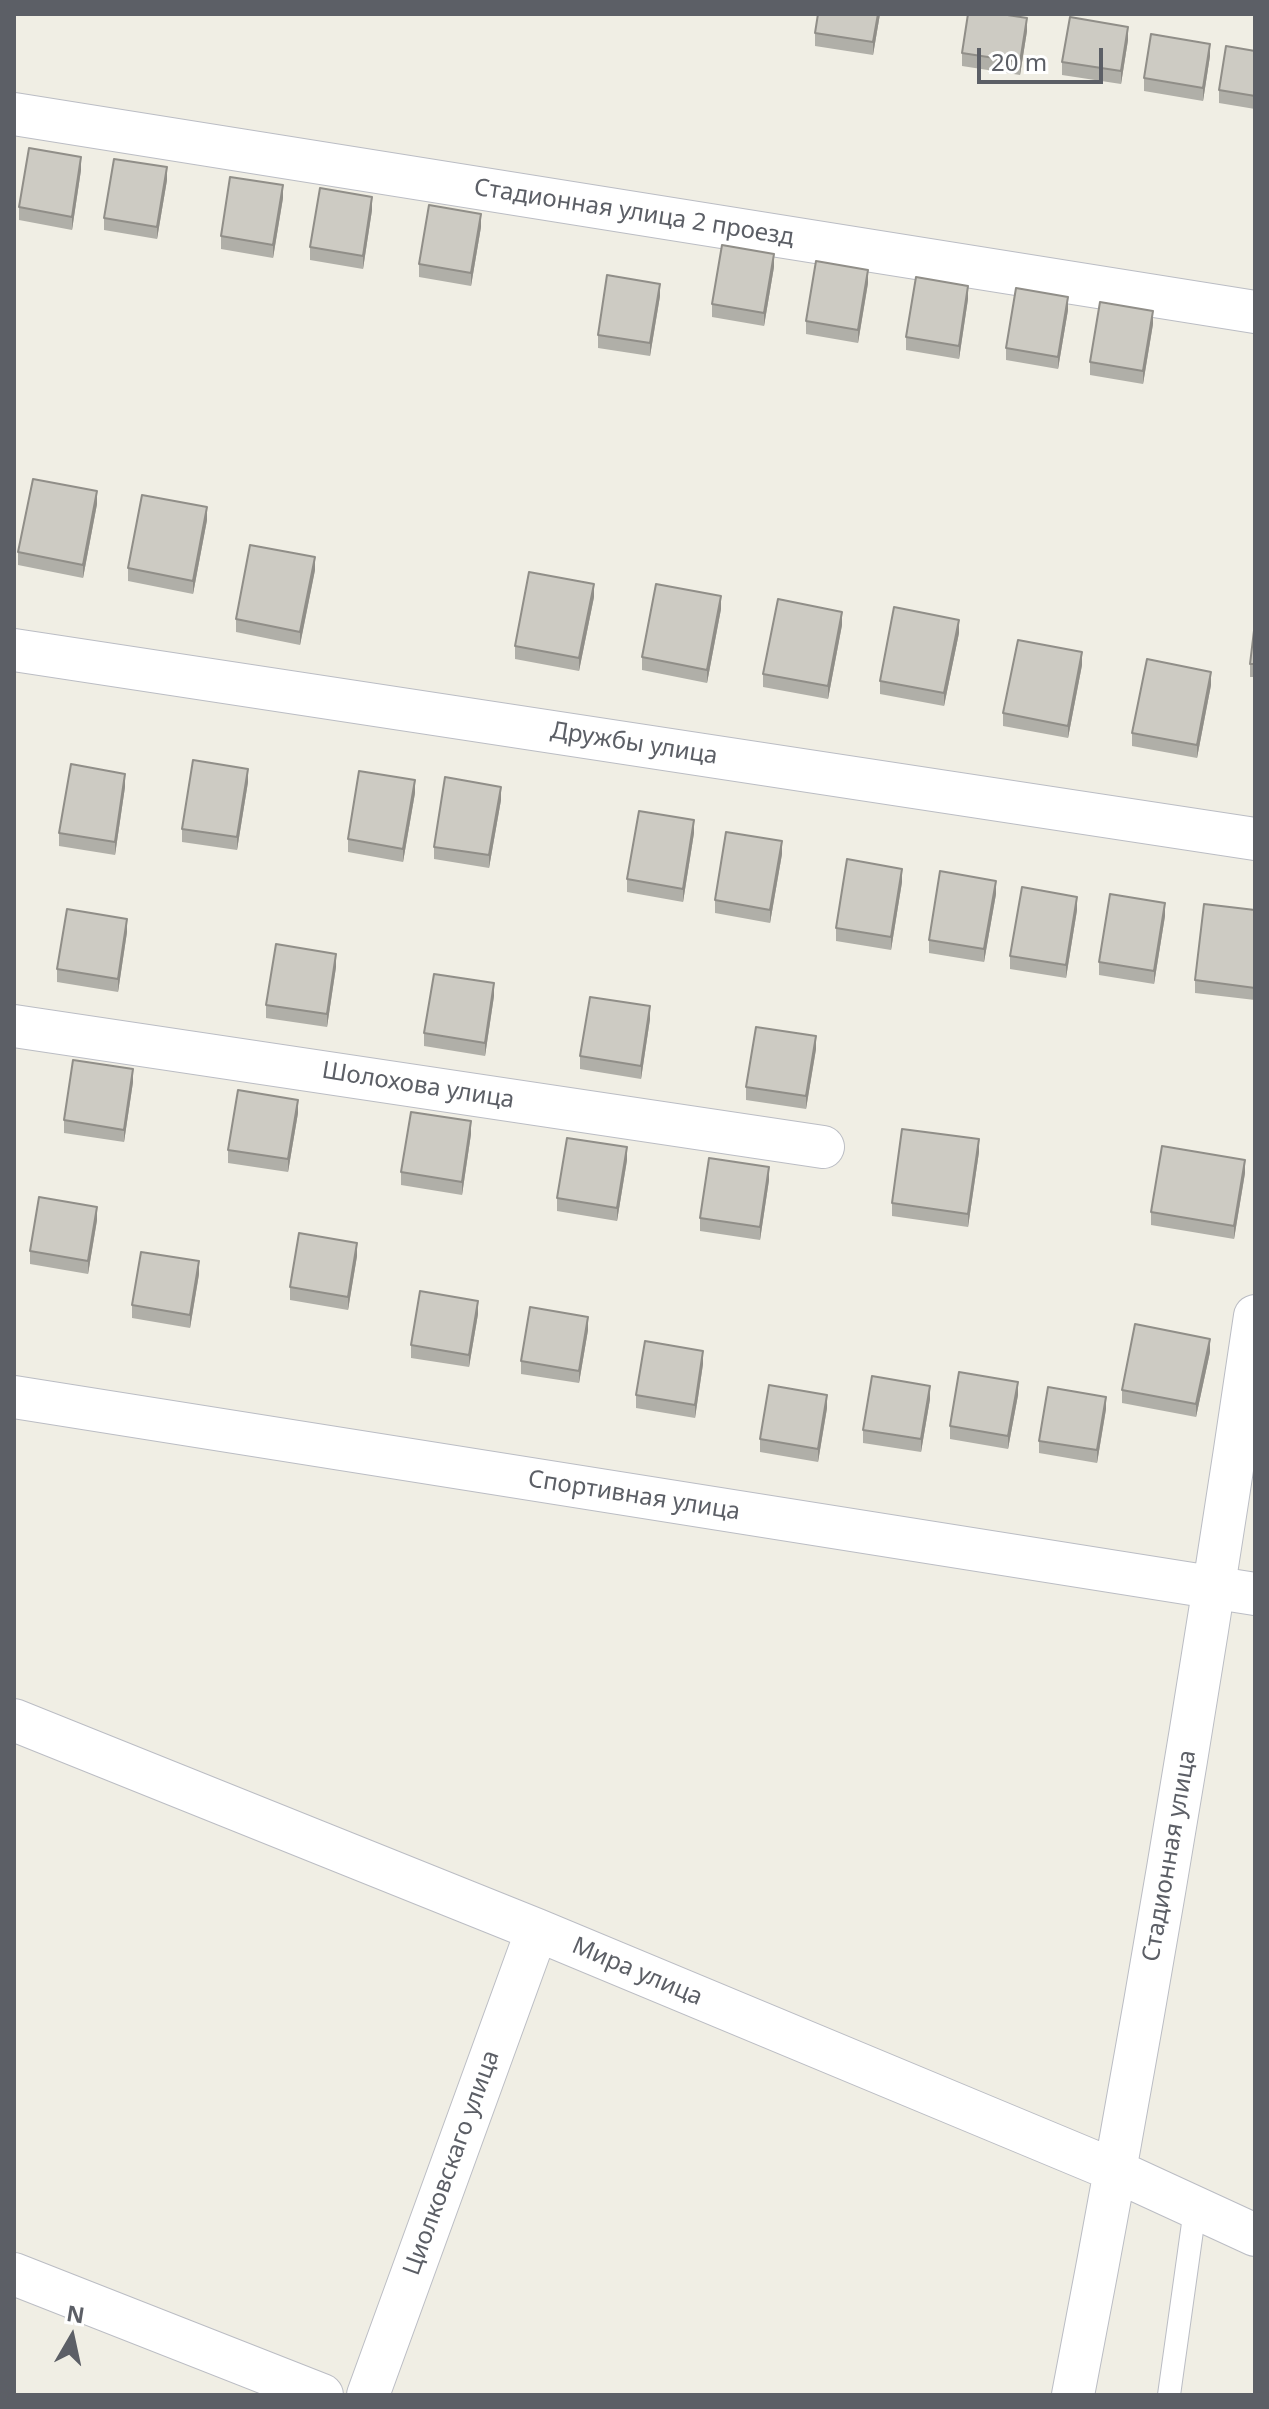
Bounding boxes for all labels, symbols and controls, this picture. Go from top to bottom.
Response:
scale bar [981,32,1107,82]
text: 20 m [991,45,1047,78]
street label: Стадионная улица 2 проезд [472,173,796,253]
street label: Дружбы улица [548,717,720,771]
street label: Шолохова улица [320,1057,516,1115]
street label: Спортивная улица [526,1465,742,1527]
street label: Стадионная улица [1137,1748,1203,1964]
street label: Мира улица [567,1932,707,2012]
street label: Циолковскаго улица [398,2047,506,2279]
north arrow [32,2297,112,2377]
text: N [65,2297,87,2330]

